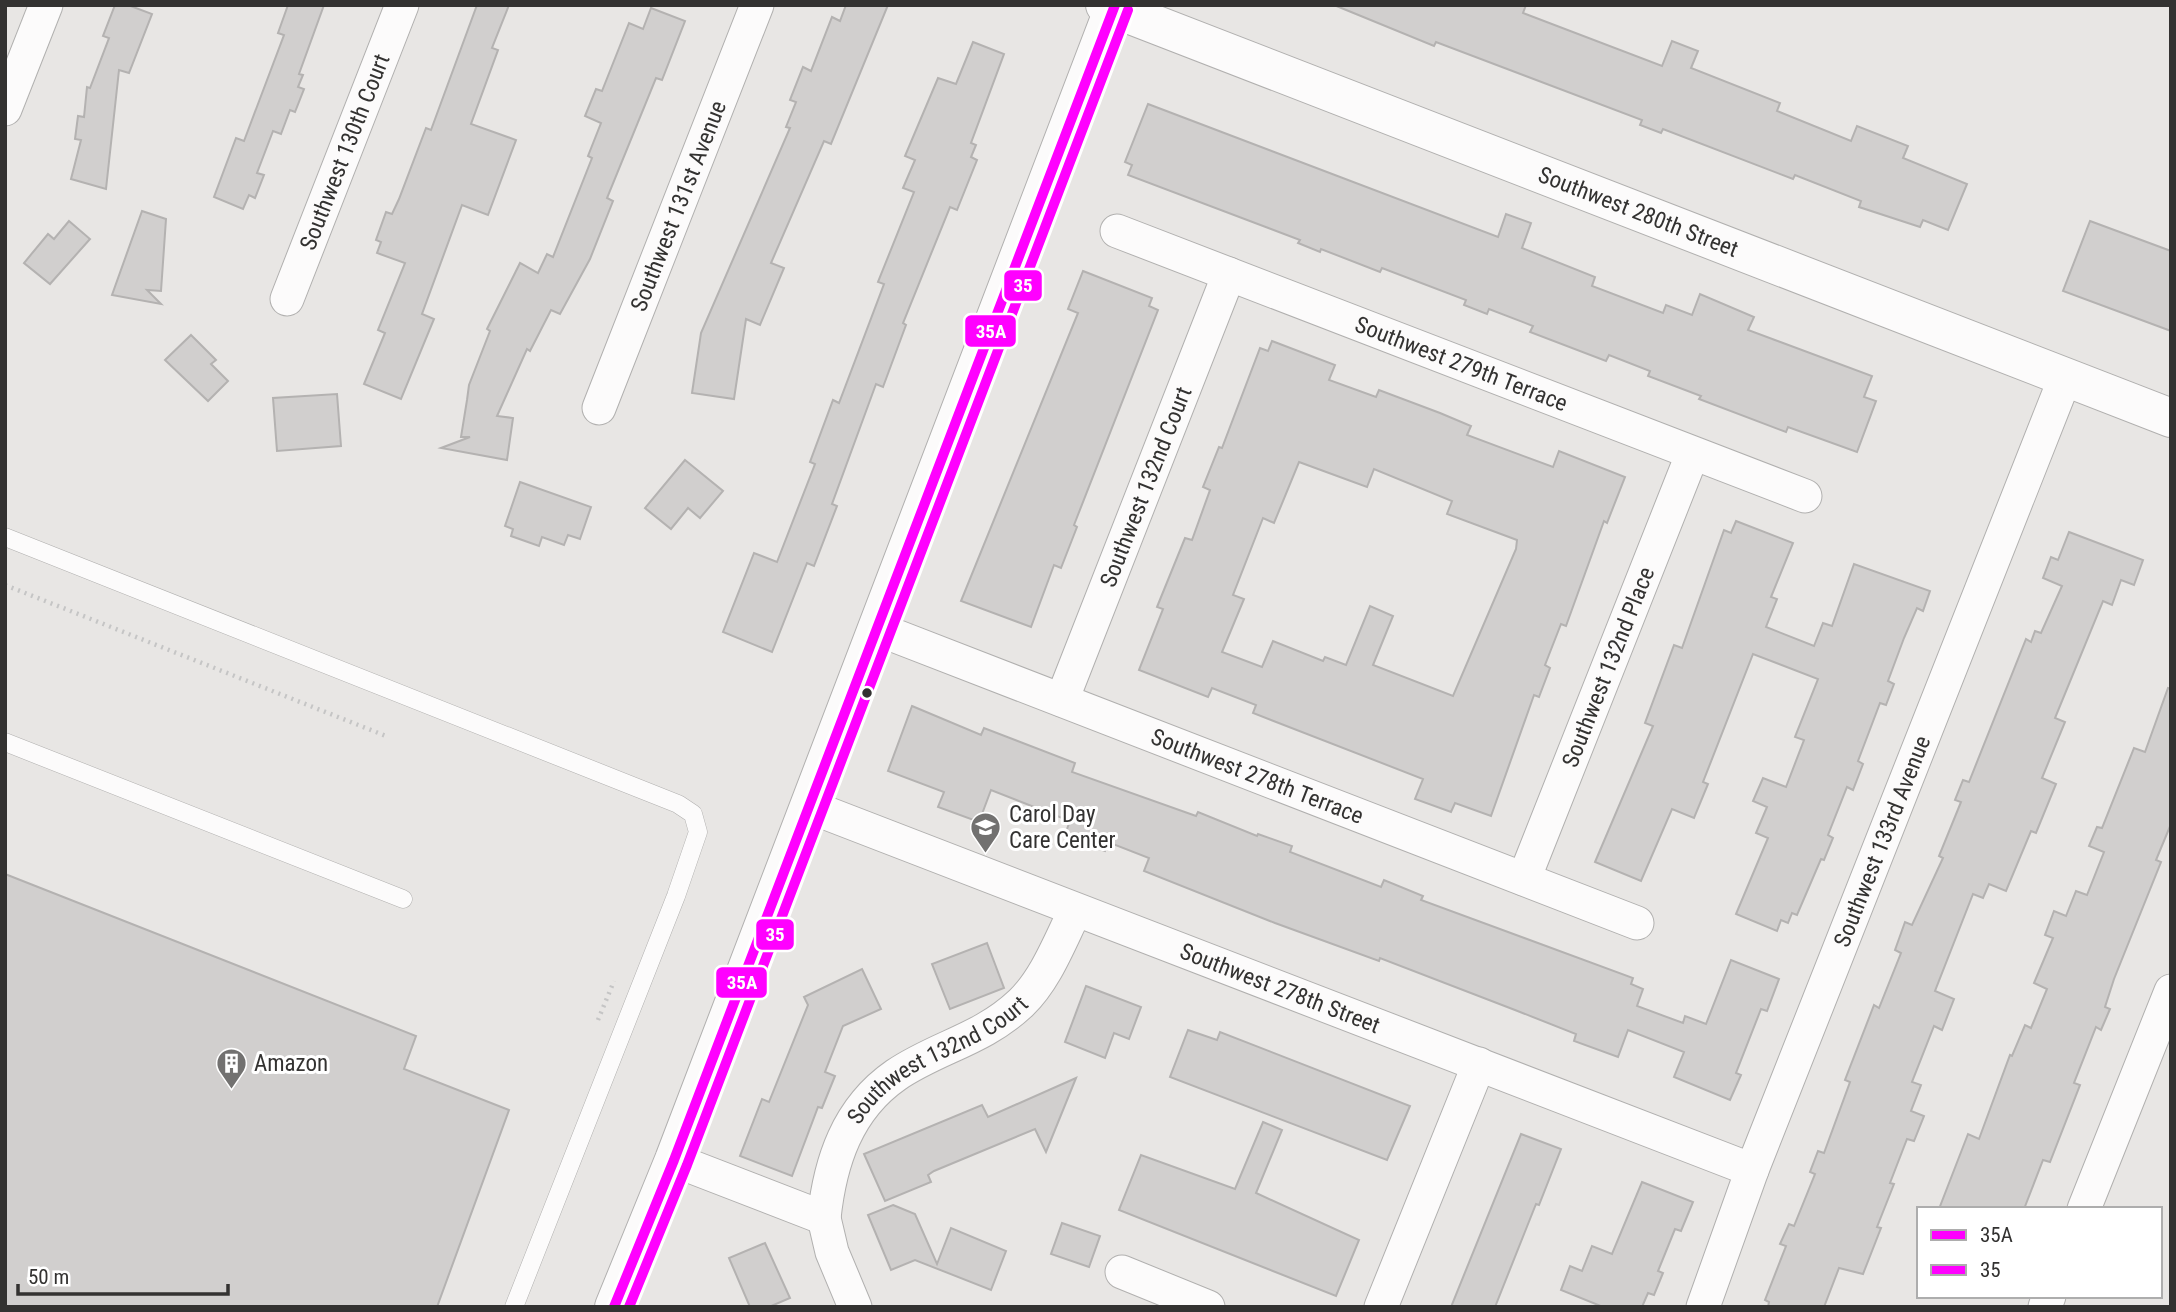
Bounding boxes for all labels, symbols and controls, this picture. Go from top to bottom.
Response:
street label: Southwest 130th Court [295,50,396,254]
street label: Southwest 131st Avenue [625,97,732,315]
street label: Southwest 280th Street [1534,161,1742,263]
line badge: 35 [1003,269,1043,302]
text: 35 [1013,274,1033,297]
street label: Southwest 279th Terrace [1351,311,1571,417]
line badge: 35A [964,314,1017,348]
text: 35A [976,320,1007,343]
street label: Southwest 132nd Court [1095,383,1197,591]
street label: Southwest 132nd Place [1557,563,1660,771]
unlabelled marker [860,686,874,700]
street label: Southwest 278th Terrace [1147,723,1367,830]
street label: Southwest 133rd Avenue [1829,732,1936,951]
place label: Carol Day Care Center [1009,801,1115,854]
school or university icon: Carol Day Care Center [969,810,1003,854]
line badge: 35 [755,918,795,951]
text: 35 [765,923,785,946]
street label: Southwest 278th Street [1176,938,1384,1039]
line badge: 35A [715,966,768,999]
text: 35A [727,971,758,994]
street label: Southwest 132nd Court [842,991,1034,1129]
building icon: Amazon [214,1046,248,1090]
place label: Amazon [254,1050,328,1077]
legend [1917,1207,2162,1298]
text: 35A [1980,1223,2013,1247]
scale bar [18,1252,228,1296]
text: 35 [1980,1258,2001,1282]
text: 50 m [28,1265,69,1289]

